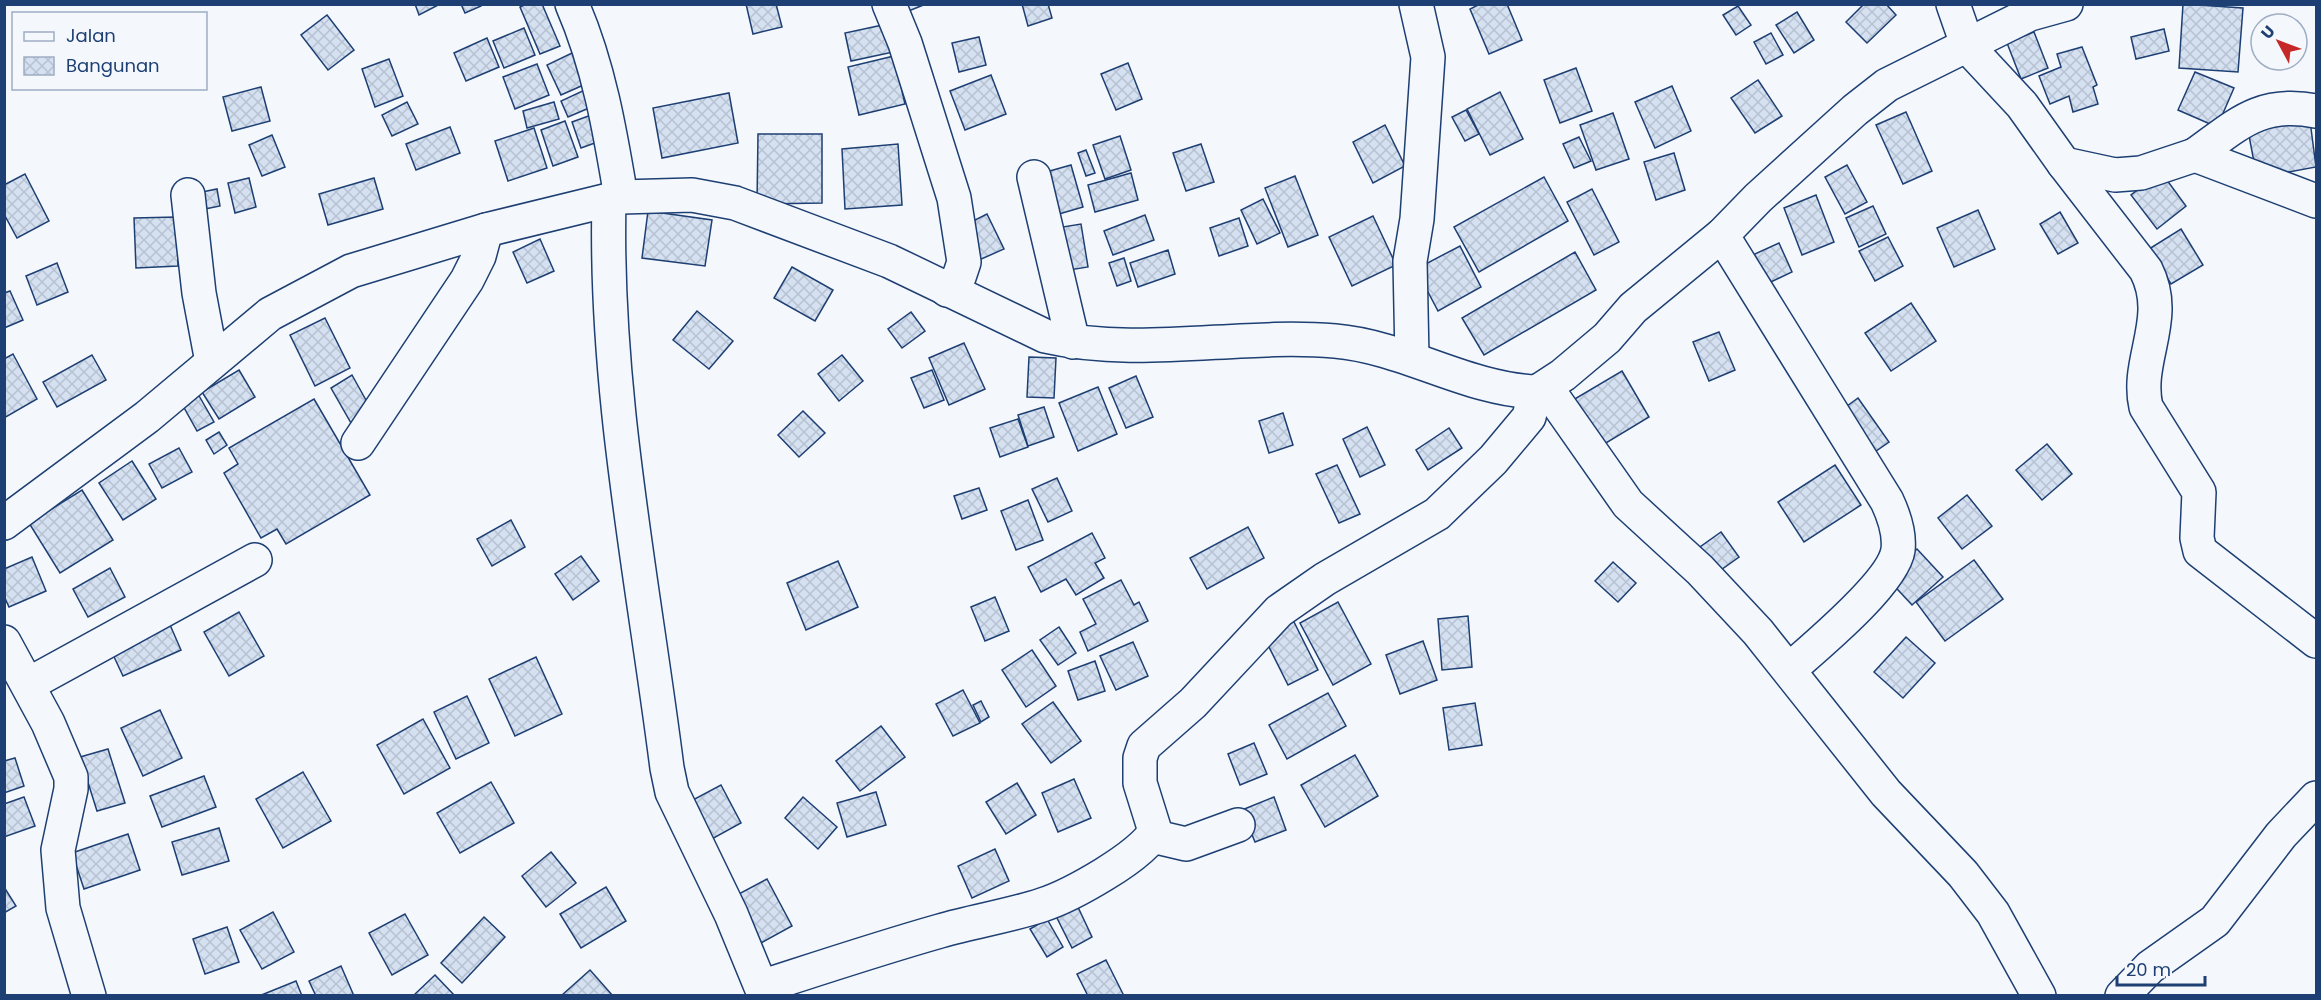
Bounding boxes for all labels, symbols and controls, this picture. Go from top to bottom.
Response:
legend [12,12,207,90]
north arrow [2249,12,2309,72]
text: U [2256,21,2280,44]
text: Jalan [66,23,116,48]
text: Bangunan [66,53,160,78]
scale bar [2117,949,2206,987]
text: 20 m [2126,957,2171,982]

